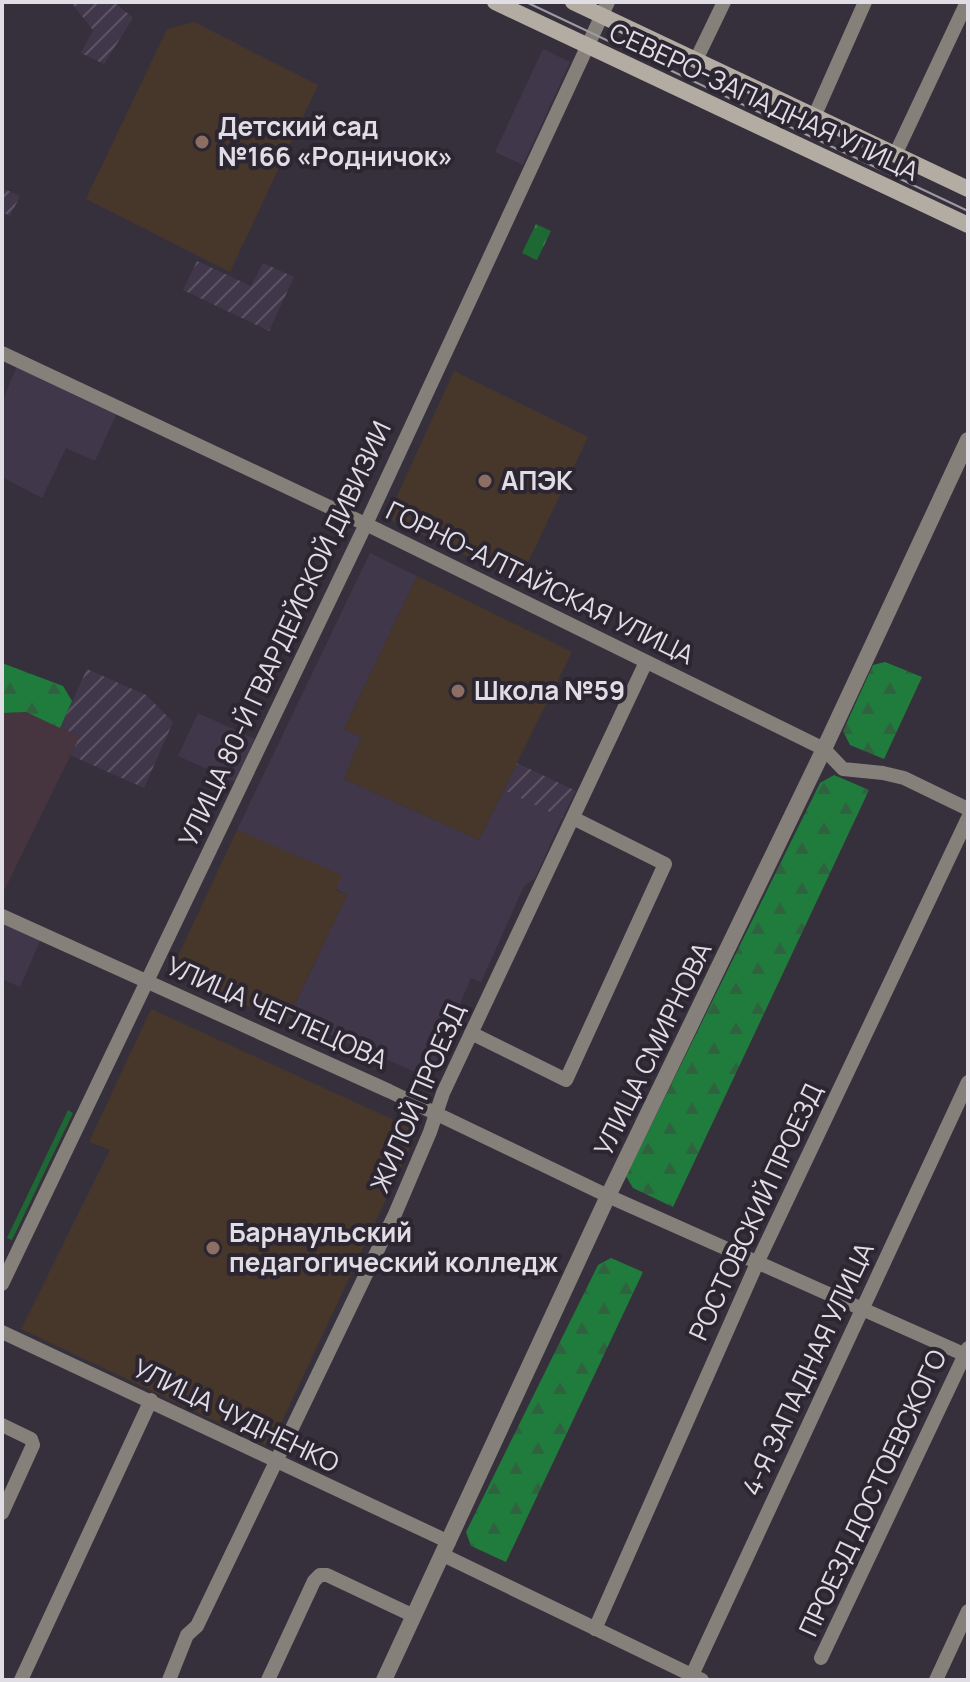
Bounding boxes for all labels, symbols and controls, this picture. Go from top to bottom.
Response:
street label: СЕВЕРО-ЗАПАДНАЯ УЛИЦА [604,13,925,189]
place label: Детский сад №166 «Родничок» [218,108,453,174]
marker: Детский сад №166 «Родничок» [193,133,211,151]
street label: УЛИЦА 80-Й ГВАРДЕЙСКОЙ ДИВИЗИИ [169,415,399,852]
place label: АПЭК [501,462,573,498]
marker: АПЭК [476,472,494,490]
street label: ГОРНО-АЛТАЙСКАЯ УЛИЦА [381,492,700,672]
place label: Школа №59 [474,672,625,708]
marker: Школа №59 [449,682,467,700]
street label: УЛИЦА СМИРНОВА [585,936,719,1161]
street label: УЛИЦА ЧЕГЛЕЦОВА [161,947,394,1077]
street label: ЖИЛОЙ ПРОЕЗД [361,998,473,1198]
street label: РОСТОВСКИЙ ПРОЕЗД [680,1077,830,1346]
place label: Барнаульский педагогический колледж [229,1214,558,1280]
street label: 4-Я ЗАПАДНАЯ УЛИЦА [733,1236,882,1501]
marker: Барнаульский педагогический колледж [204,1239,222,1257]
street label: ПРОЕЗД ДОСТОЕВСКОГО [790,1343,955,1642]
street label: УЛИЦА ЧУДНЕНКО [128,1350,346,1481]

